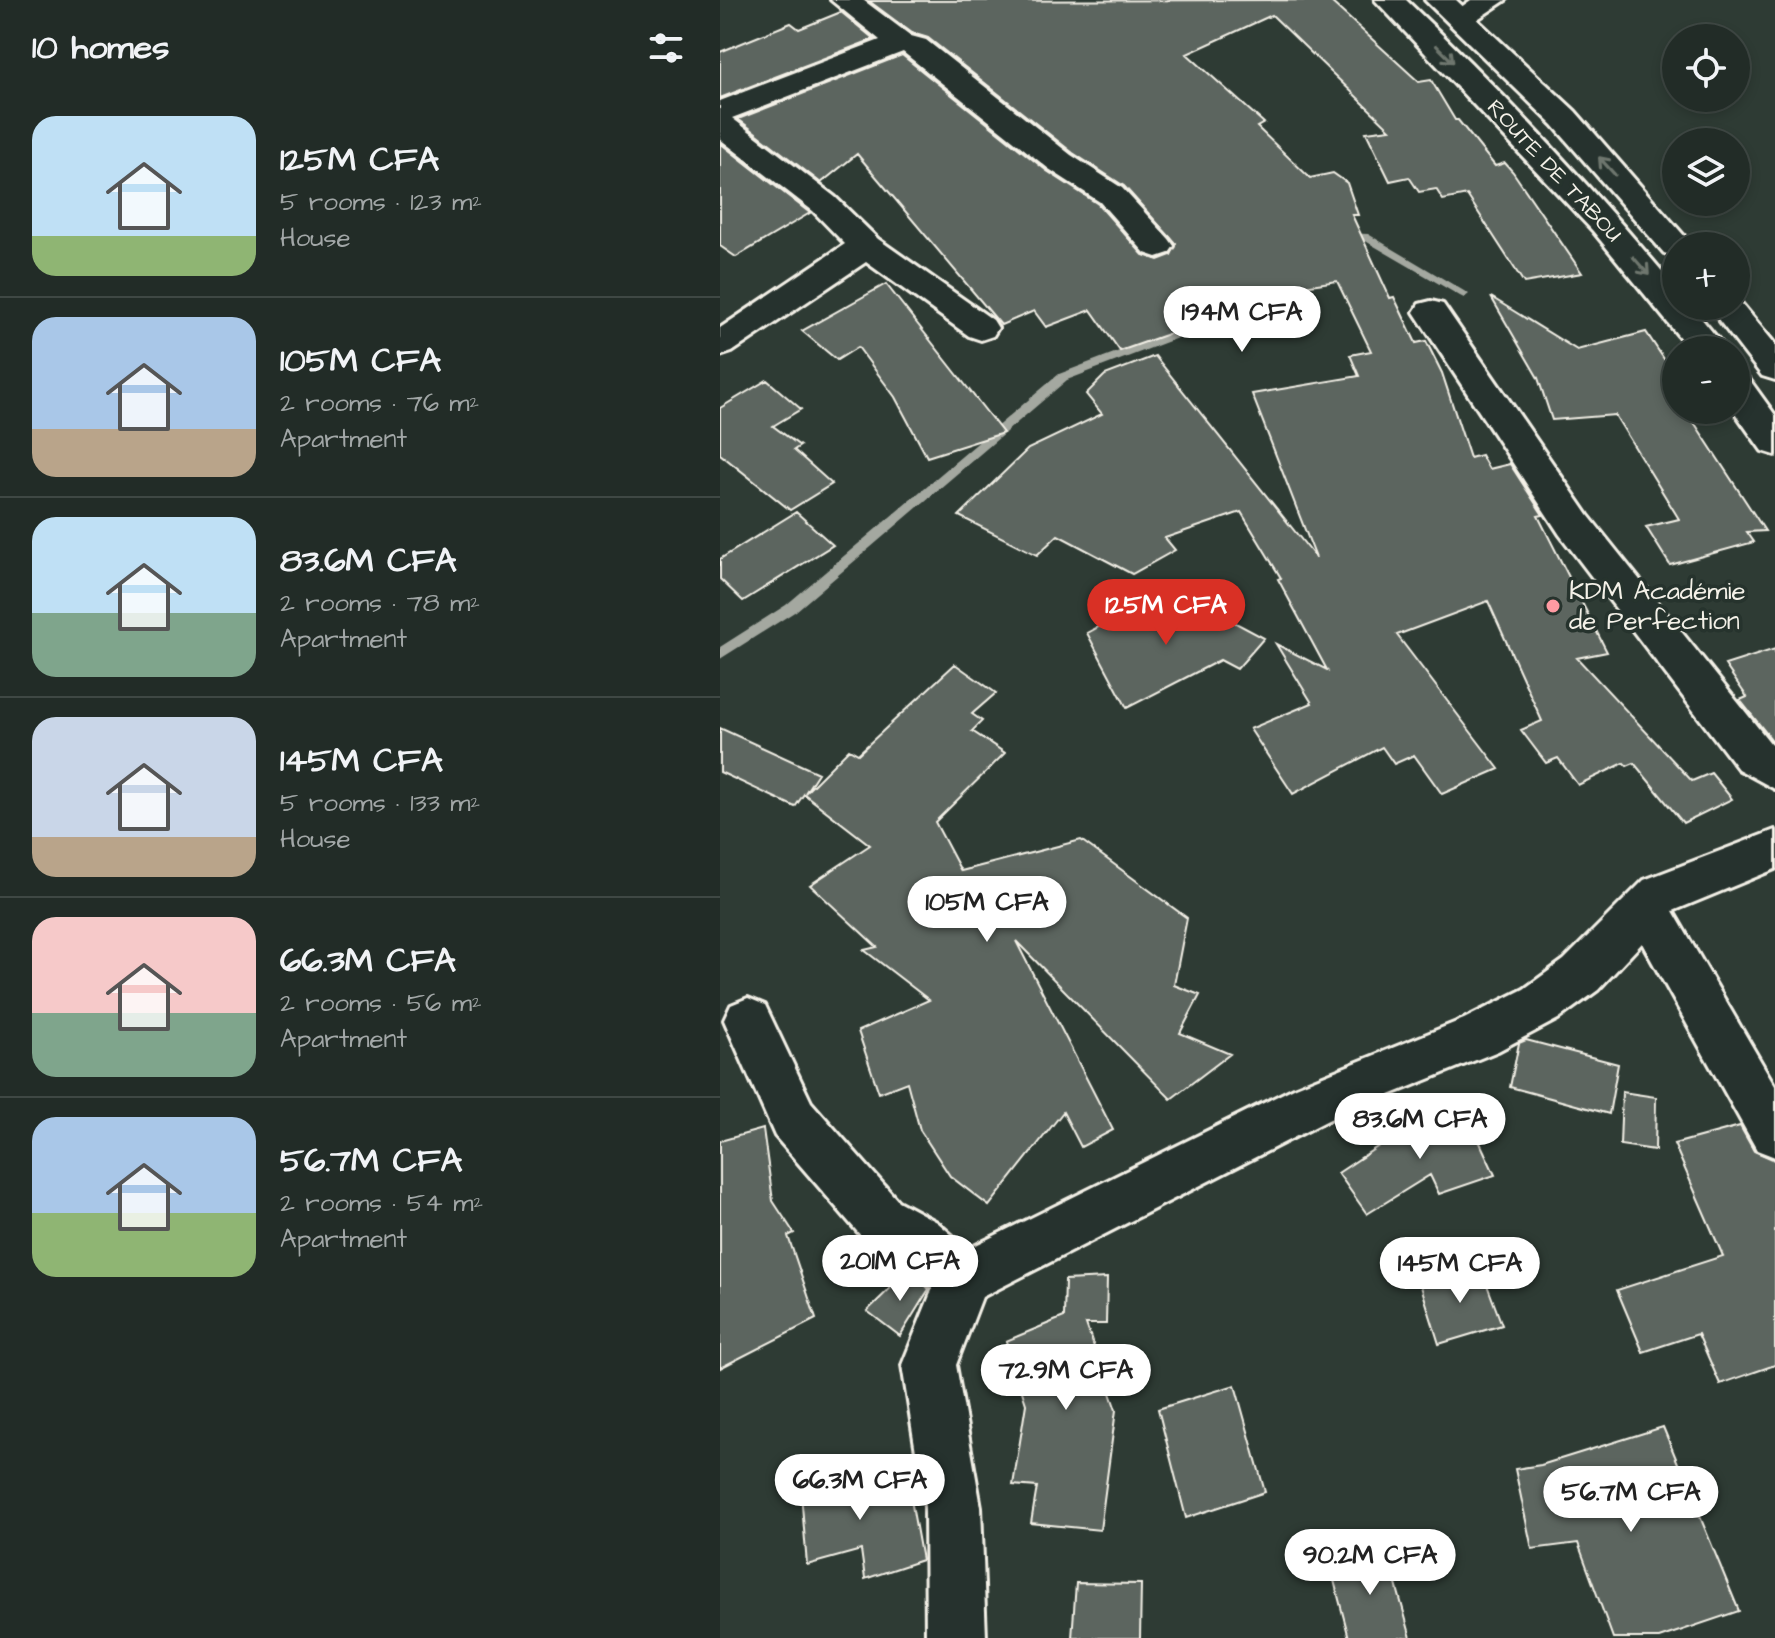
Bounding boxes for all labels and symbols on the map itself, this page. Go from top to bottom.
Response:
one-way arrow [1435,44,1454,63]
street label: ROUTE DE TABOU [1480,93,1628,249]
one-way arrow [1599,156,1617,176]
one-way arrow [1631,255,1649,275]
pin: 194M CFA [1159,286,1325,354]
place label: KDM Académie de Perfection [1569,573,1746,639]
pin: 125M CFA [1083,579,1249,647]
marker: KDM Académie de Perfection [1544,597,1562,615]
pin: 105M CFA [904,876,1070,944]
pin: 83.6M CFA [1328,1093,1512,1161]
pin: 201M CFA [817,1235,983,1303]
pin: 145M CFA [1377,1237,1543,1305]
pin: 72.9M CFA [974,1344,1158,1412]
pin: 66.3M CFA [768,1454,952,1522]
pin: 56.7M CFA [1539,1466,1723,1534]
pin: 90.2M CFA [1278,1529,1462,1597]

